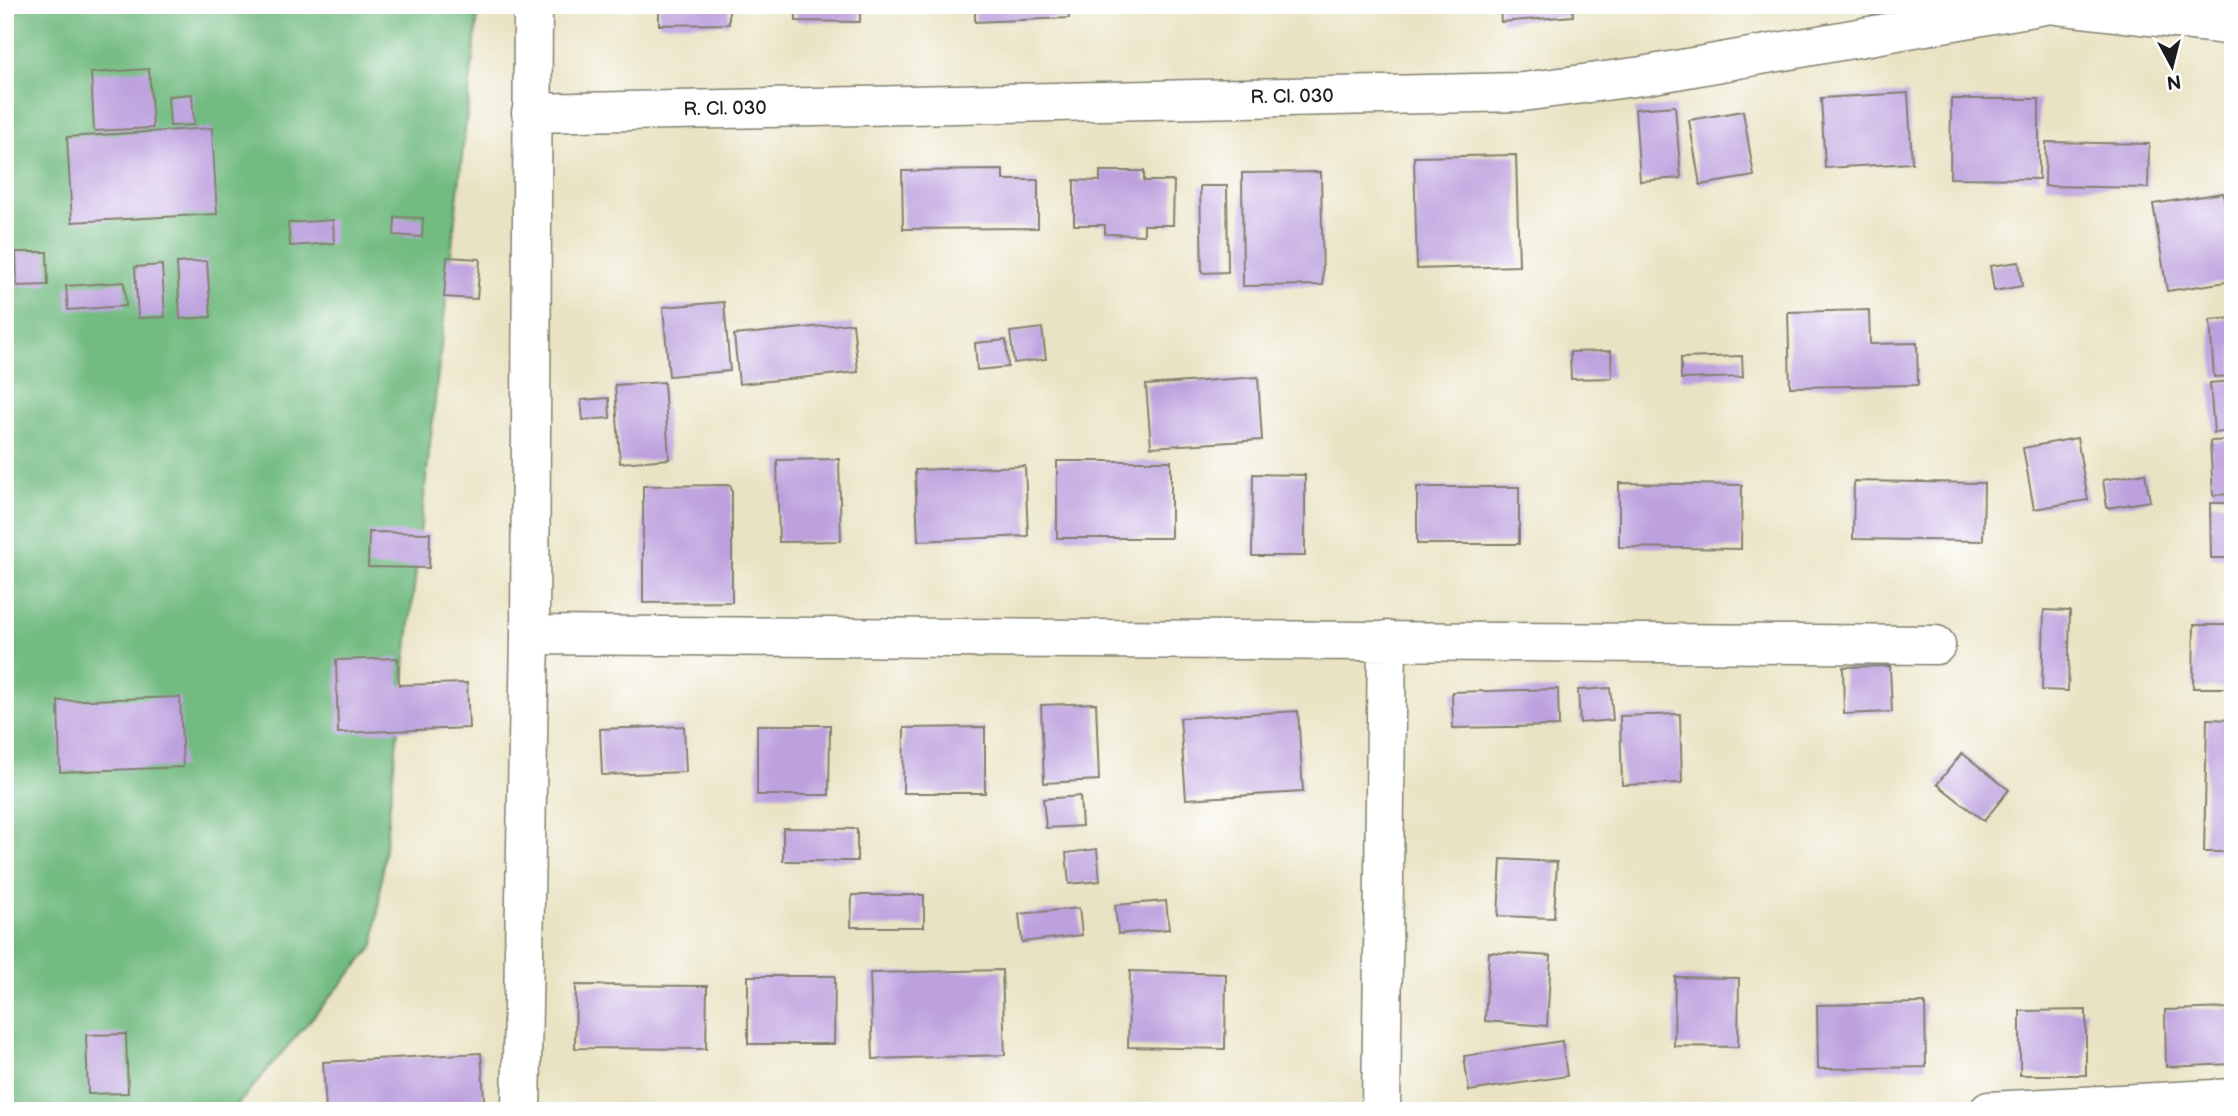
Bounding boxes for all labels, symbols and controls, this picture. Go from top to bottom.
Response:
north arrow [2136,32,2206,102]
text: N [2165,69,2182,94]
street label: R. Cl. 030 [1250,85,1334,109]
street label: R. Cl. 030 [683,97,767,121]

